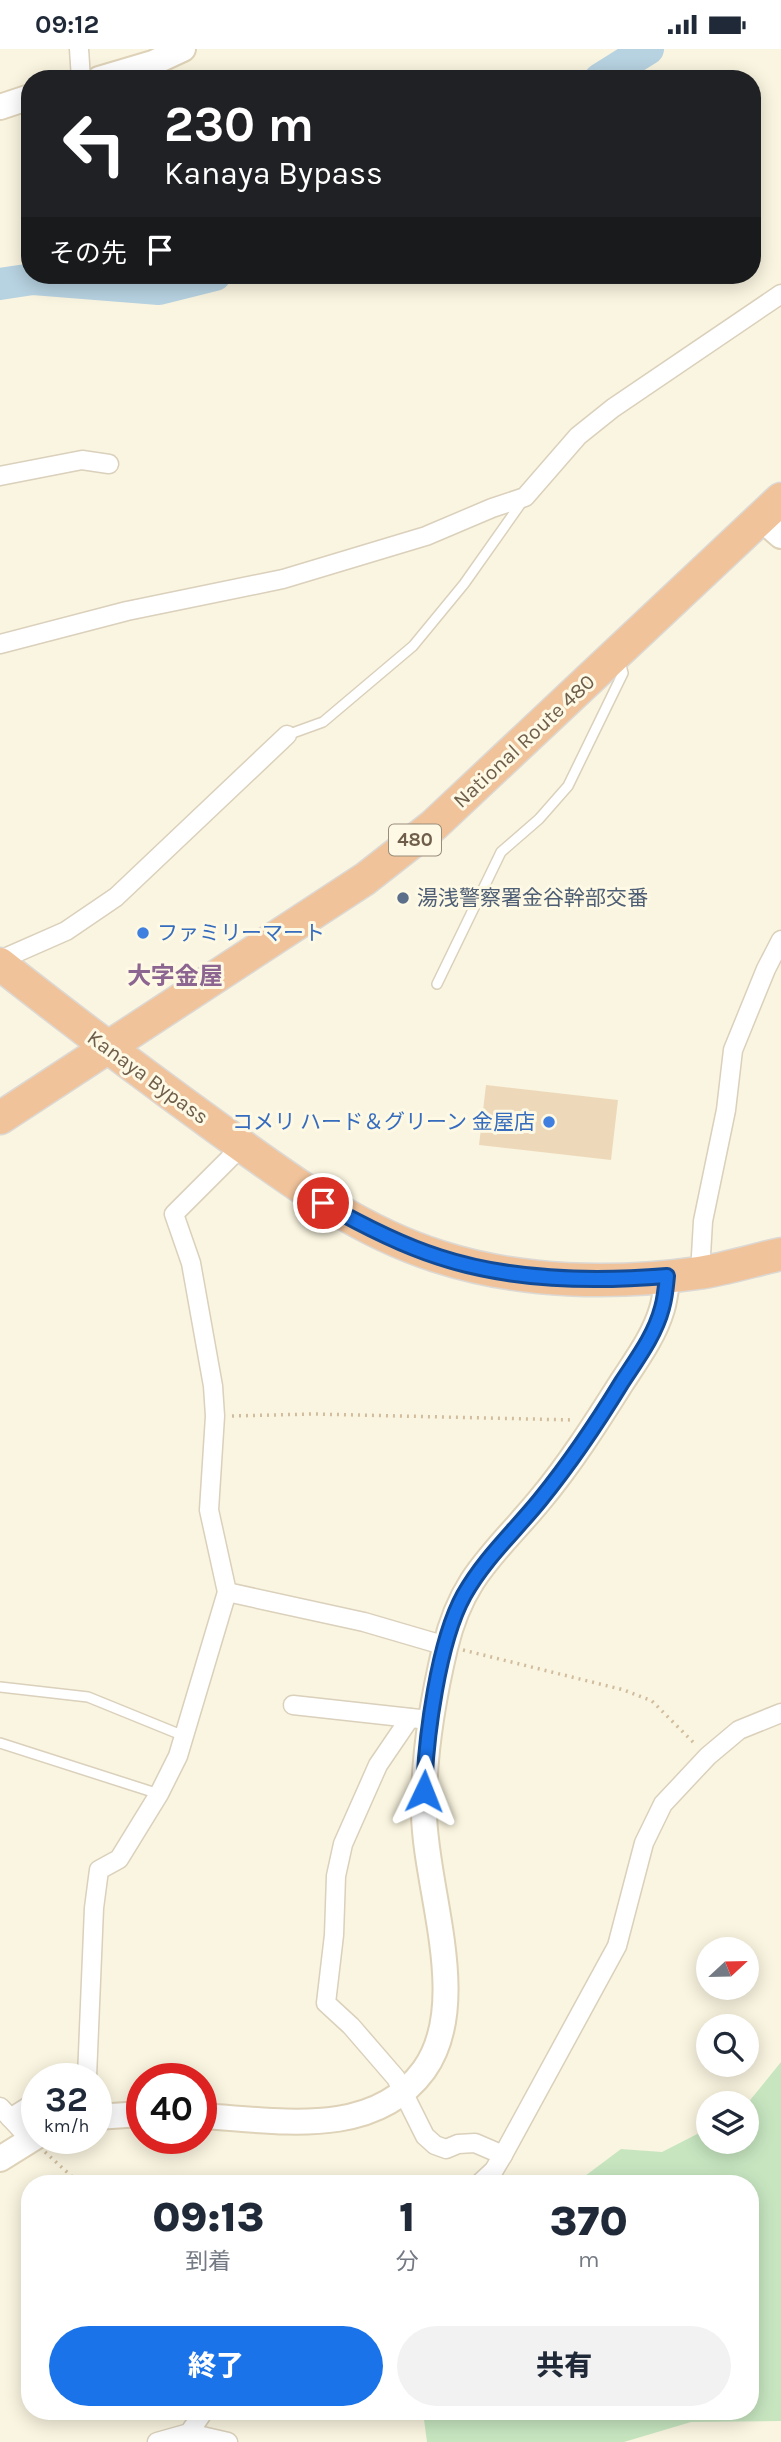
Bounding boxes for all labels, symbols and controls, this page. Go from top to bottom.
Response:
text: 09:12 [35,9,99,40]
text: 230 m [164,96,314,153]
icon: left [49,98,140,189]
text: Kanaya Bypass [164,155,383,192]
icon: arrive [141,231,179,269]
text: その先 [49,238,127,269]
street label: National Route 480 [448,669,600,813]
road number: 480 [389,825,441,855]
place label: 湯浅警察署金谷幹部交番 [417,886,648,910]
marker: 湯浅警察署金谷幹部交番 [395,890,411,906]
place label: ファミリーマート [157,921,325,945]
marker: ファミリーマート [135,925,151,941]
district label: 大字金屋 [127,962,223,990]
street label: Kanaya Bypass [83,1025,213,1129]
place label: コメリ ハード＆グリーン 金屋店 [232,1110,535,1134]
marker: コメリ ハード＆グリーン 金屋店 [541,1114,557,1130]
pin [293,1173,353,1233]
icon: arrive [304,1184,342,1222]
position arrow [387,1754,461,1828]
north arrow [696,1937,760,2000]
map controls [696,1937,759,2154]
button: search [696,2014,759,2077]
speed limit sign: 40 [126,2063,217,2154]
text: 32 [45,2079,88,2120]
button: layers [696,2091,759,2154]
text: km/h [44,2115,89,2137]
text: 09:13 [152,2192,264,2242]
text: 1 [399,2192,415,2242]
text: 370 [550,2196,628,2246]
text: m [578,2246,600,2273]
text: 到着 [185,2248,231,2275]
text: 分 [395,2248,418,2275]
button: 終了 [49,2326,383,2406]
button: 共有 [397,2326,731,2406]

